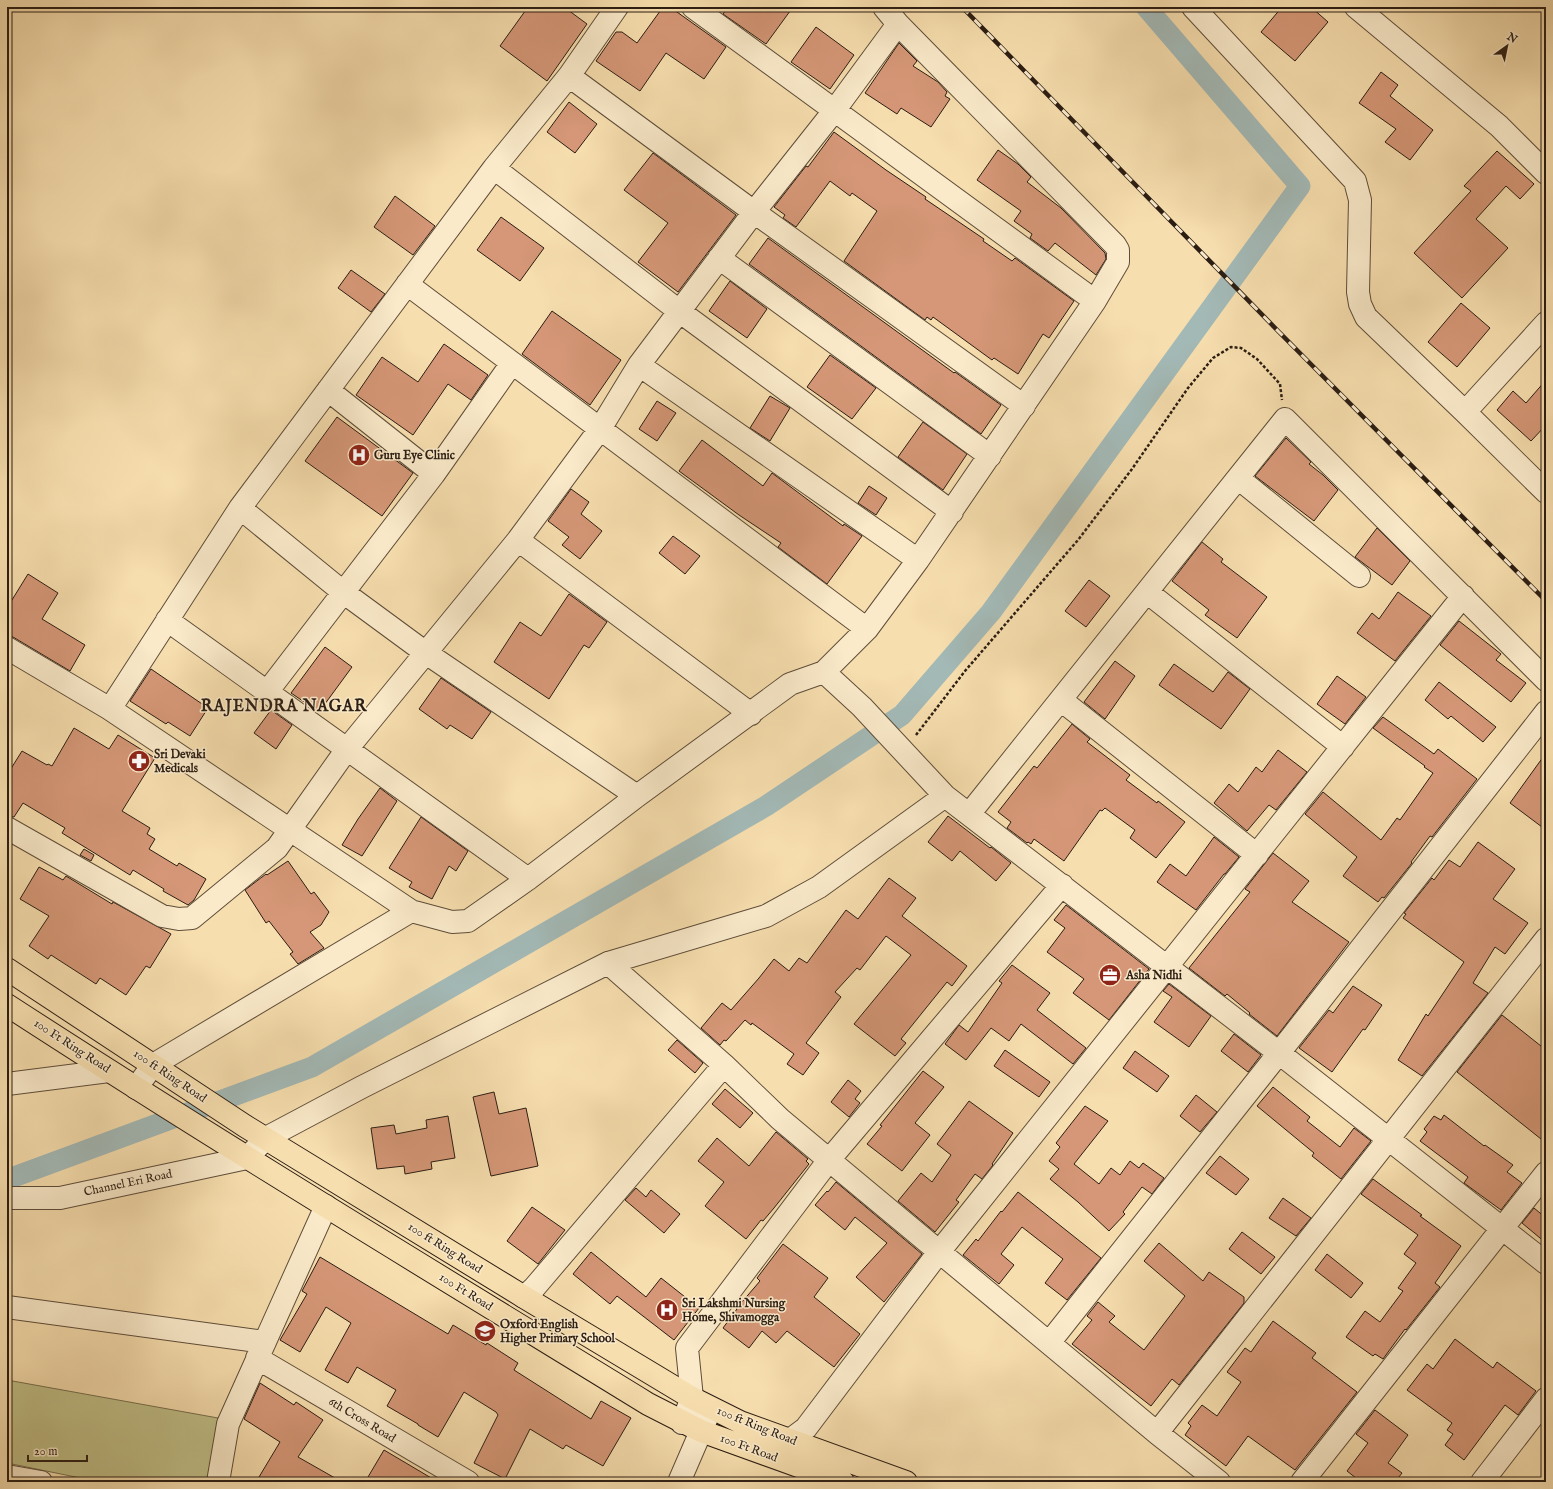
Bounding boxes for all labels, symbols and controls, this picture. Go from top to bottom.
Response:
north arrow [1487,26,1527,66]
text: N [1503,29,1520,47]
hospital icon: Guru Eye Clinic [346,442,372,468]
place label: Guru Eye Clinic [374,448,456,464]
district label: RAJENDRA NAGAR [201,697,367,717]
place label: Sri Devaki Medicals [154,747,206,776]
pharmacy icon: Sri Devaki Medicals [126,748,152,774]
office icon: Asha Nidhi [1097,962,1123,988]
place label: Asha Nidhi [1125,968,1183,983]
street label: 100 Ft Ring Road [31,1016,114,1077]
street label: 100 ft Ring Road [131,1046,210,1106]
street label: Channel Eri Road [82,1166,174,1200]
street label: 100 ft Ring Road [405,1219,485,1277]
street label: 100 Ft Road [436,1270,496,1315]
place label: Sri Lakshmi Nursing Home, Shivamogga [682,1296,786,1326]
hospital icon: Sri Lakshmi Nursing Home, Shivamogga [654,1297,680,1323]
place label: Oxford English Higher Primary School [500,1317,615,1347]
school or university icon: Oxford English Higher Primary School [472,1318,498,1344]
street label: 6th Cross Road [326,1394,399,1446]
street label: 100 ft Ring Road [715,1403,800,1449]
street label: 100 Ft Road [718,1431,780,1466]
scale bar [28,1437,87,1463]
text: 20 m [34,1444,57,1459]

